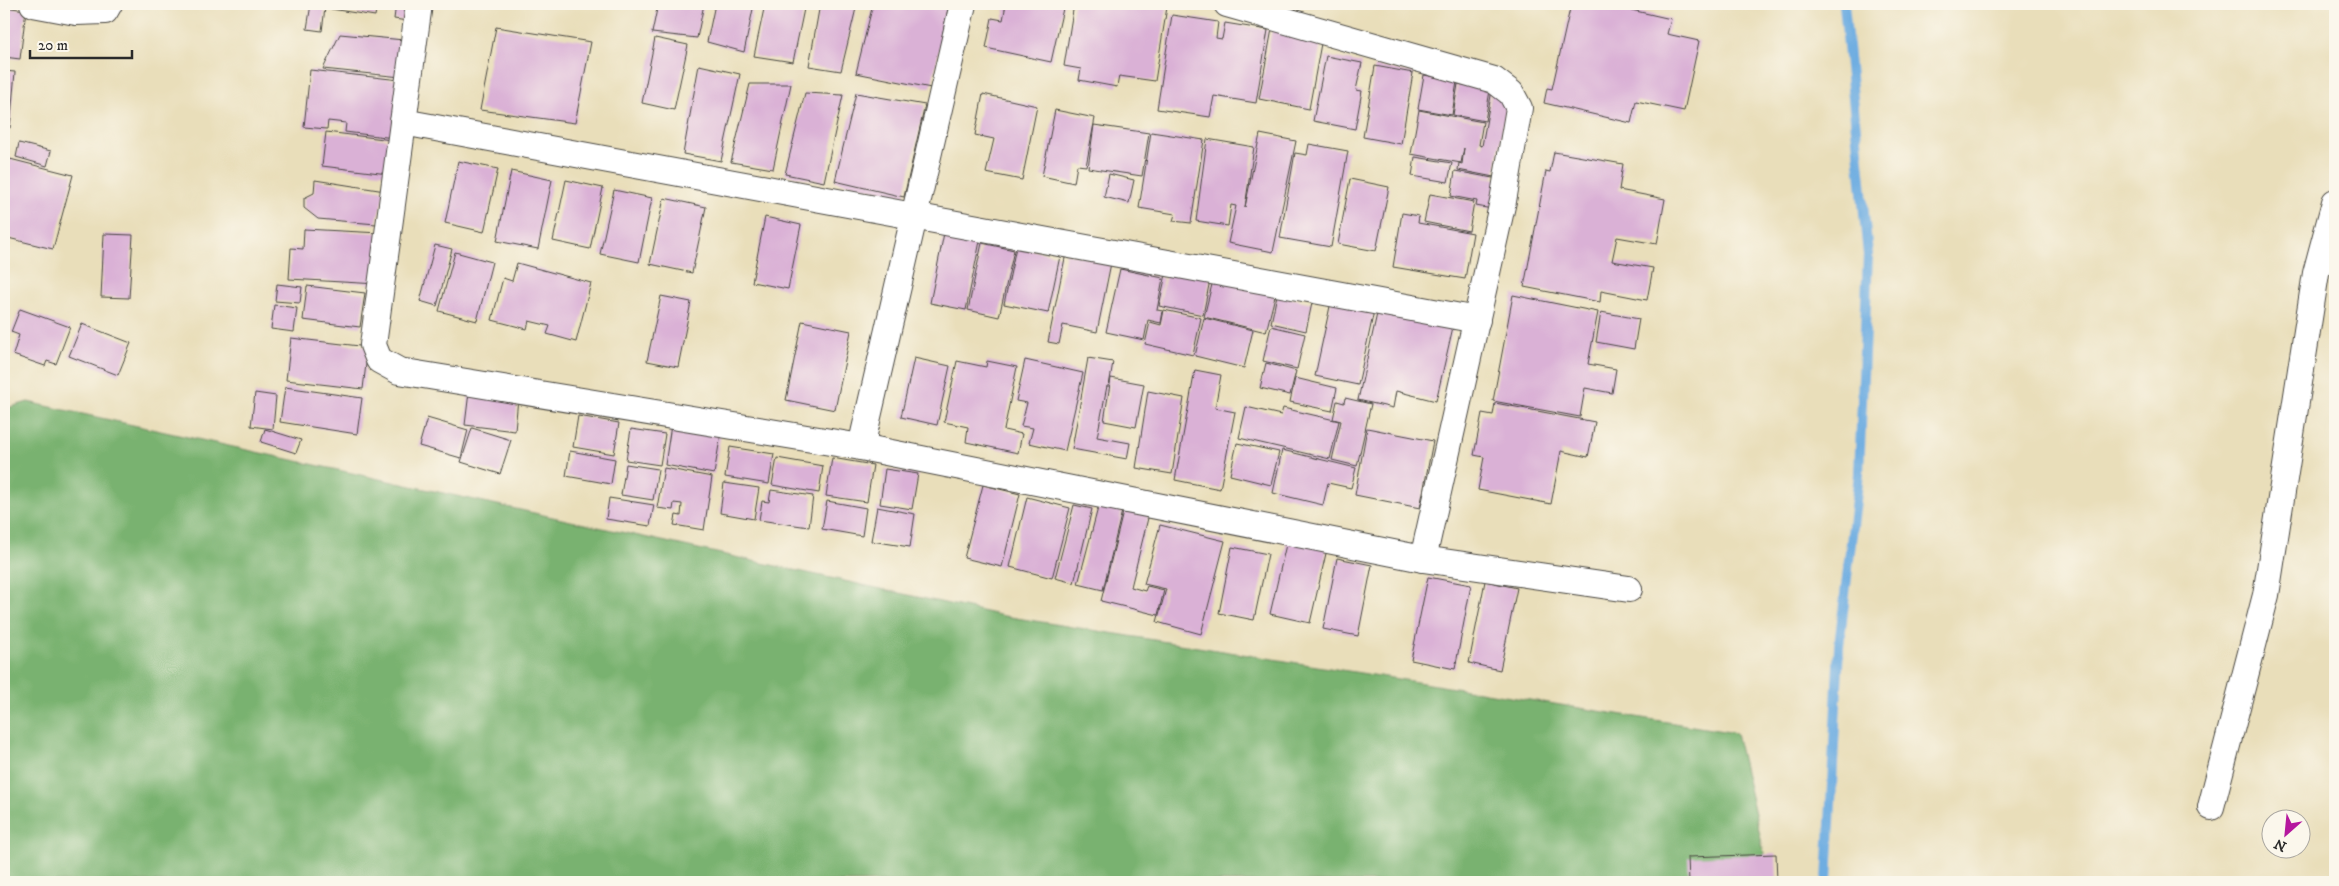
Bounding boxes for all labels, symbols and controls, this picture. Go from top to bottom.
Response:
scale bar [30,28,132,60]
text: 20 m [38,36,68,55]
north arrow [2262,808,2312,858]
text: N [2271,834,2290,855]

